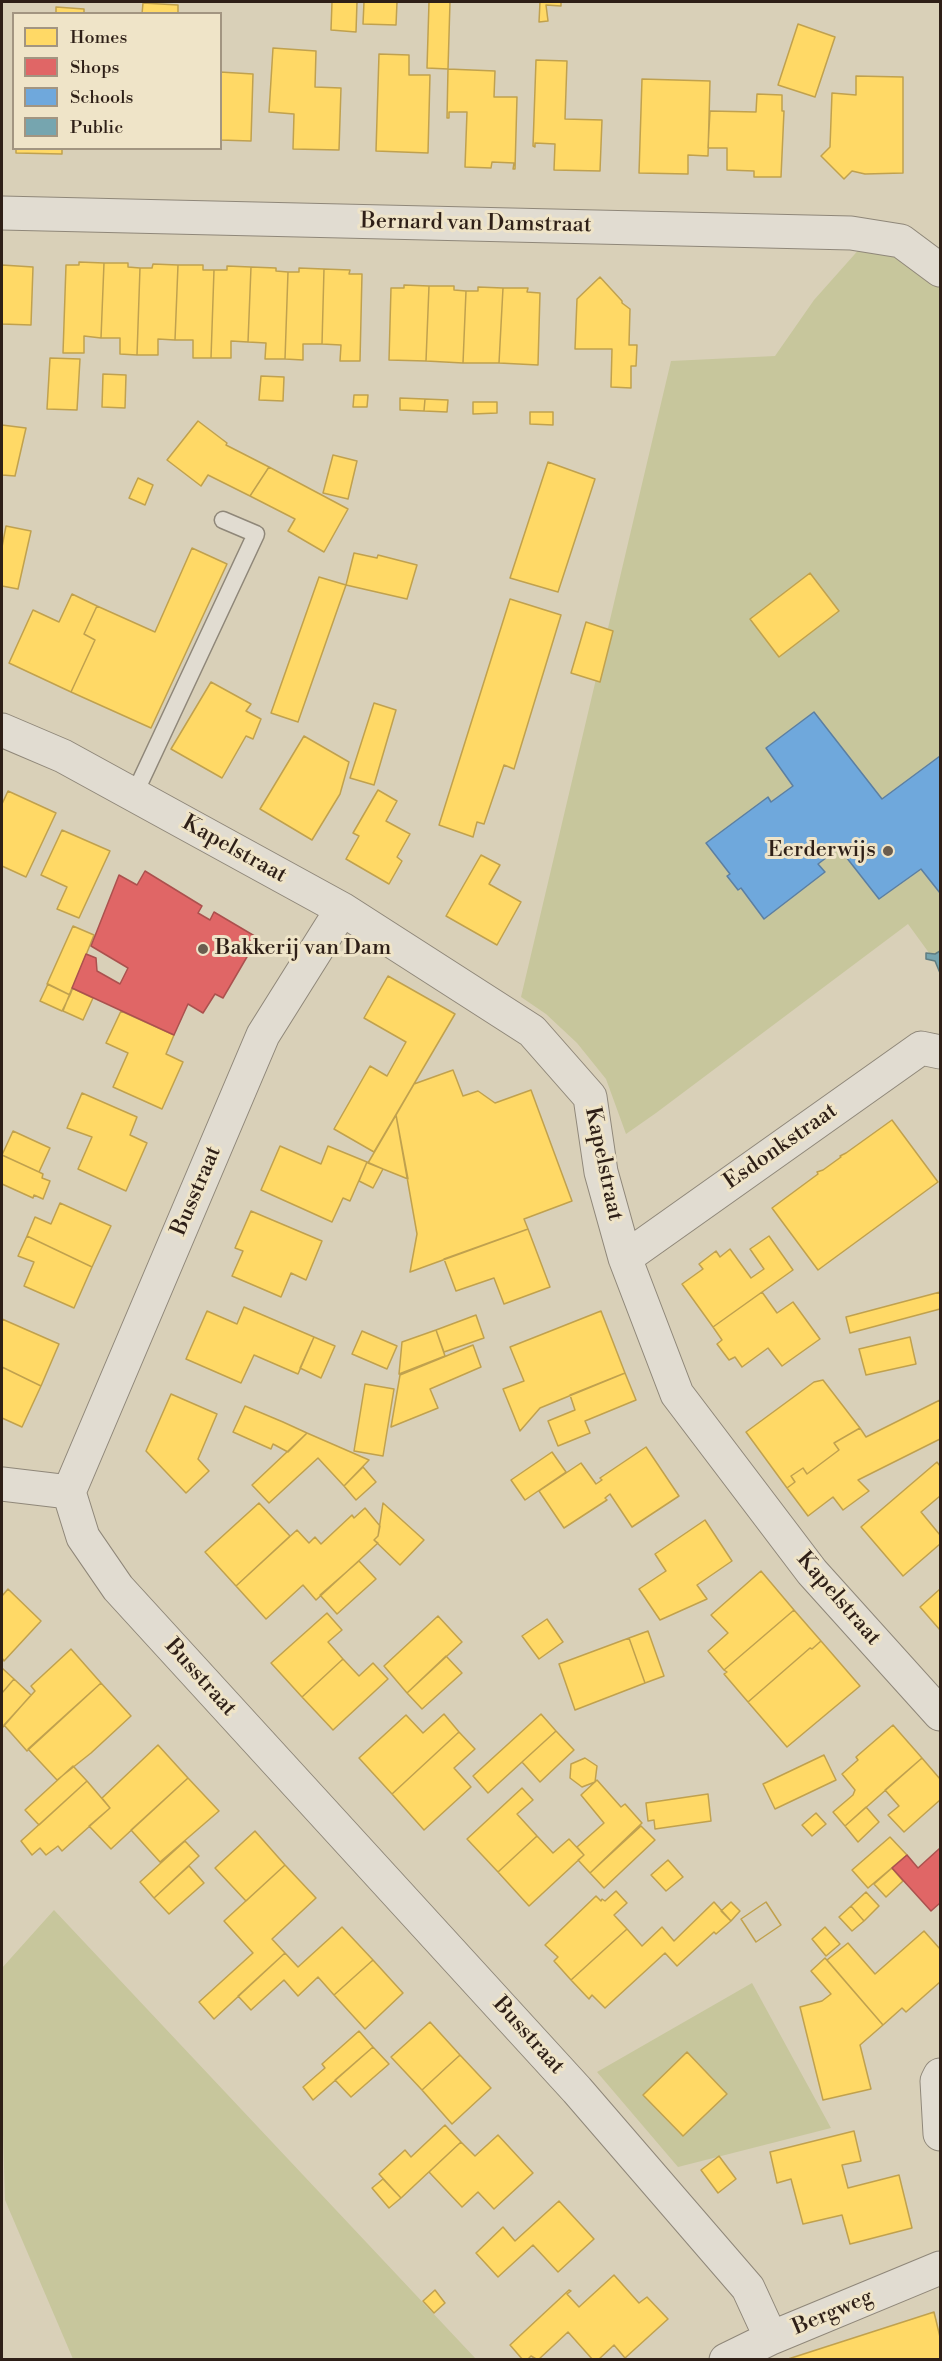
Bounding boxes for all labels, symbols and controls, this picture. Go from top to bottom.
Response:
legend [12,12,222,150]
text: Homes [70,26,127,49]
text: Shops [70,56,119,79]
text: Schools [70,86,133,109]
text: Public [70,116,123,139]
street label: Bernard van Damstraat [360,209,592,239]
street label: Kapelstraat [177,810,291,890]
place label: Eerderwijs [768,838,876,864]
marker: Eerderwijs [881,844,895,858]
place label: Bakkerij van Dam [215,936,391,962]
marker: Bakkerij van Dam [196,942,210,956]
street label: Esdonkstraat [719,1098,843,1196]
street label: Kapelstraat [578,1105,628,1223]
street label: Busstraat [166,1142,228,1240]
street label: Kapelstraat [790,1547,886,1651]
street label: Busstraat [159,1634,241,1722]
street label: Busstraat [487,1992,569,2080]
street label: Bergweg [789,2284,877,2342]

